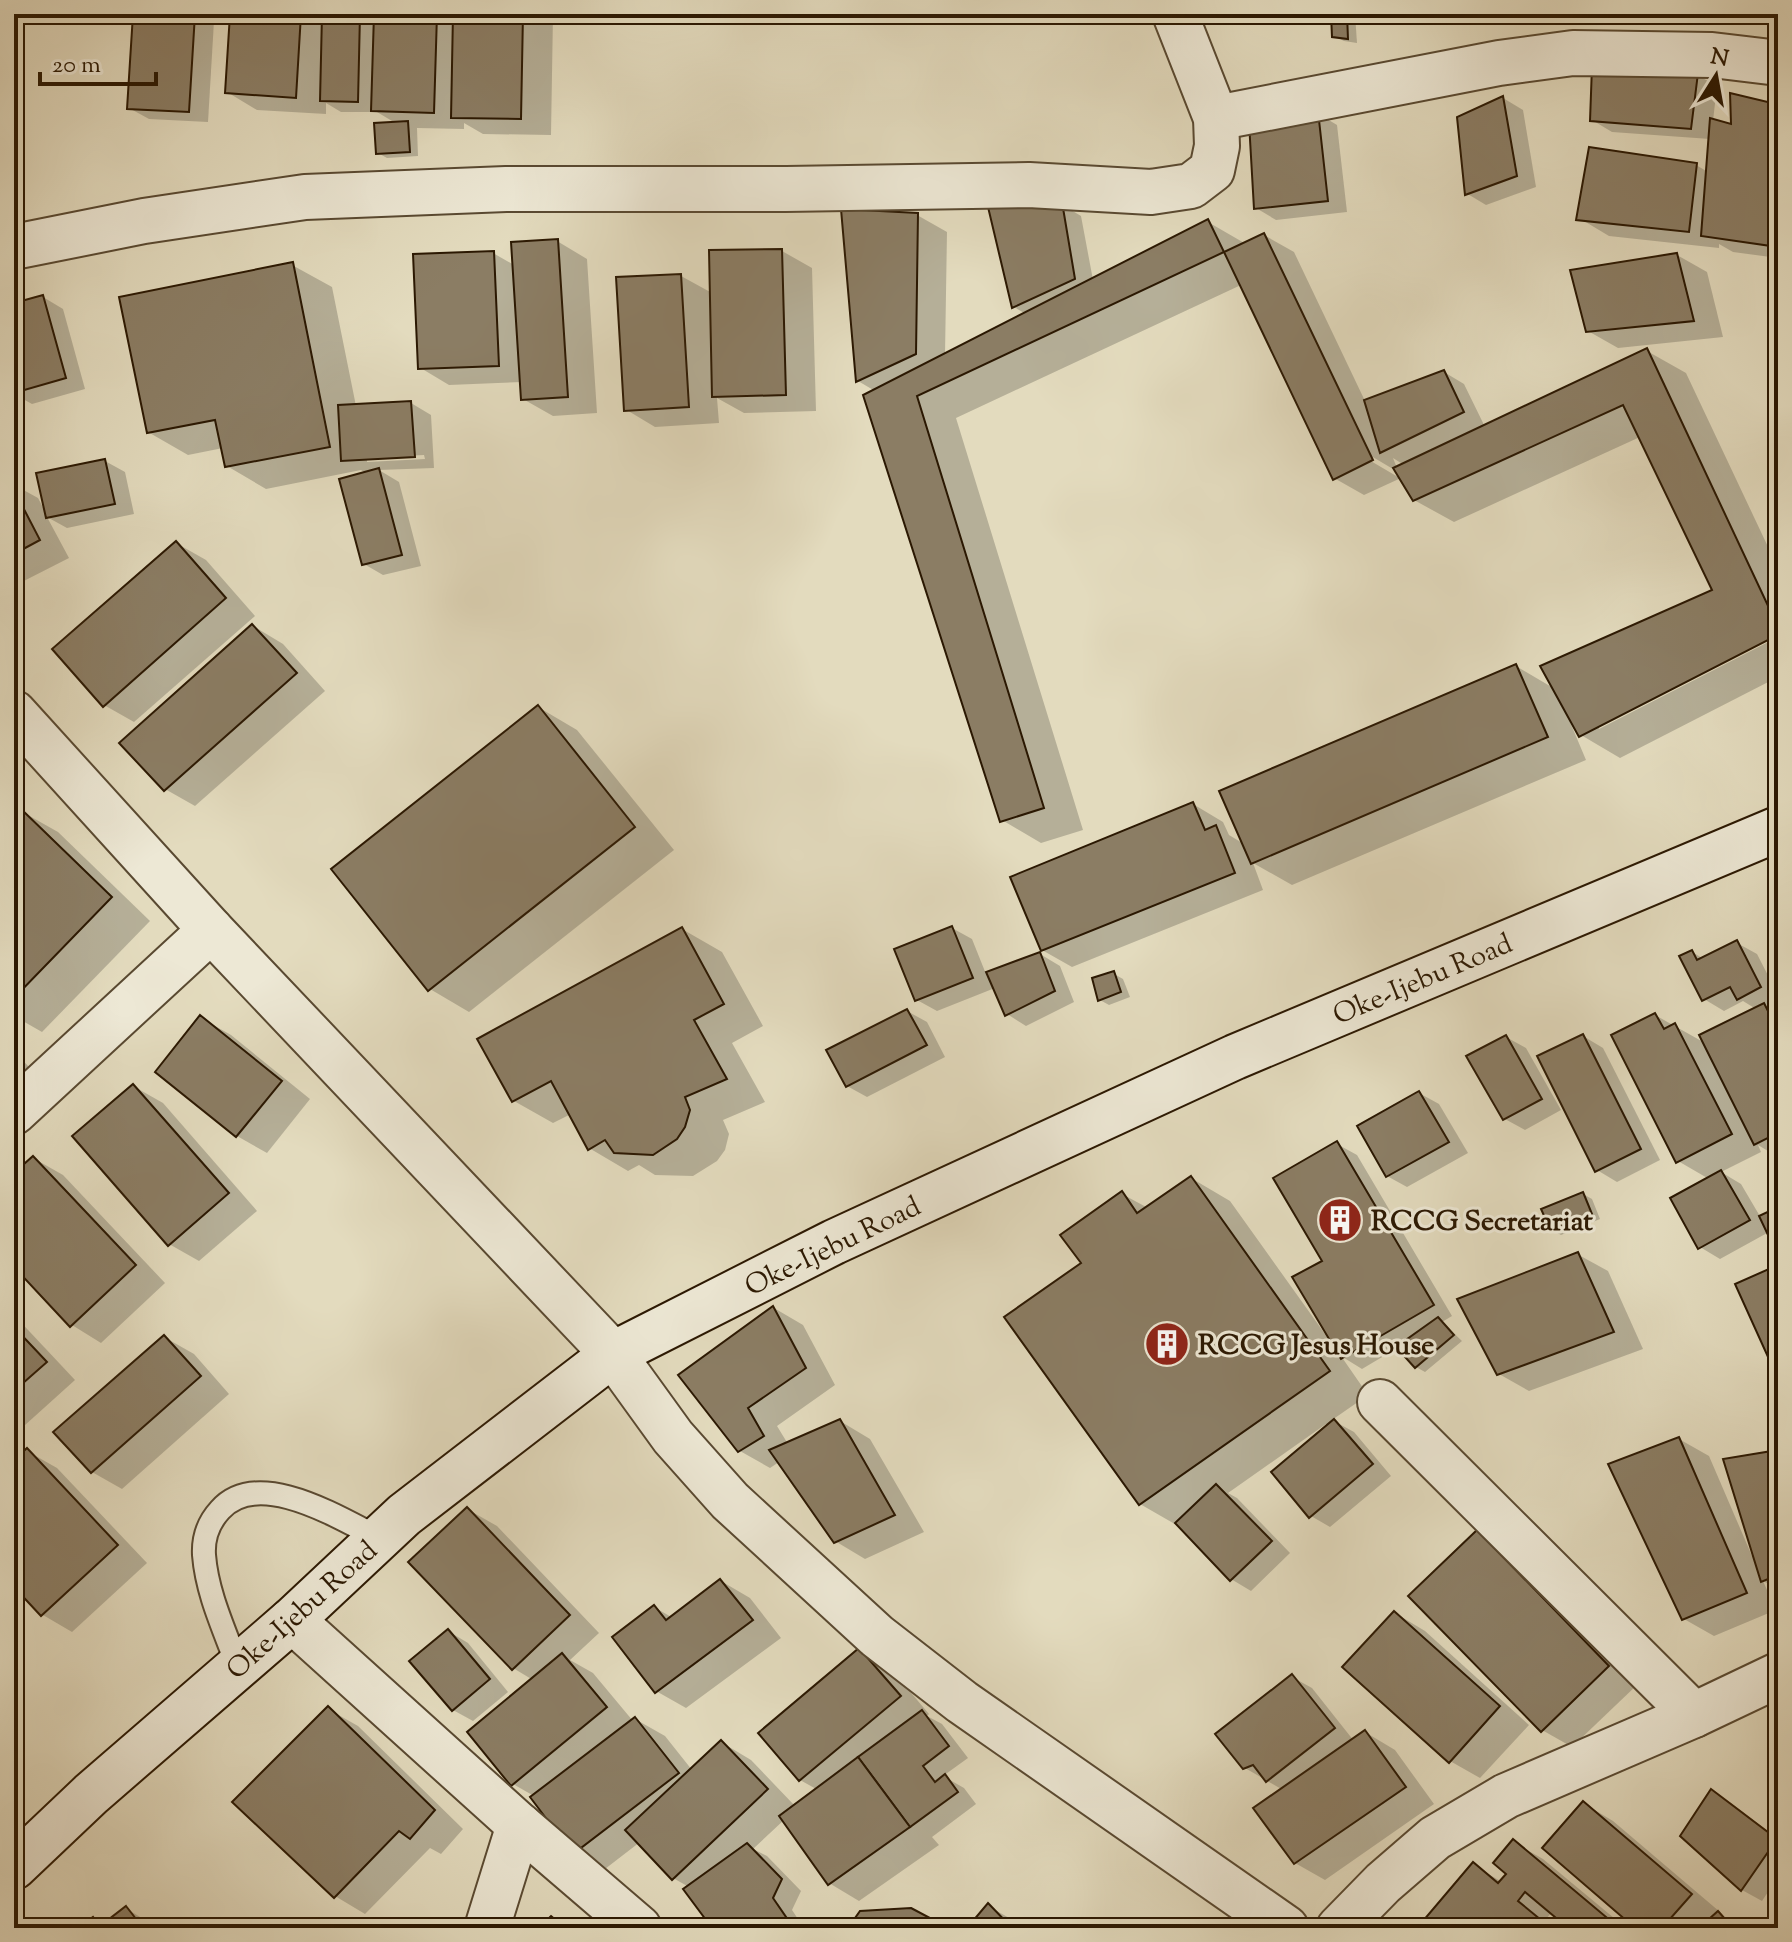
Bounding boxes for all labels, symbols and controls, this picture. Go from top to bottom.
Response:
scale bar [40,36,156,86]
north arrow [1676,36,1756,116]
text: N [1708,42,1731,77]
text: 20 m [52,49,101,83]
street label: Oke-Ijebu Road [1327,925,1519,1037]
street label: Oke-Ijebu Road [739,1188,928,1308]
building icon: RCCG Secretariat [1316,1196,1364,1244]
place label: RCCG Secretariat [1371,1203,1593,1243]
building icon: RCCG Jesus House [1143,1320,1191,1368]
place label: RCCG Jesus House [1198,1327,1434,1367]
street label: Oke-Ijebu Road [219,1532,388,1690]

